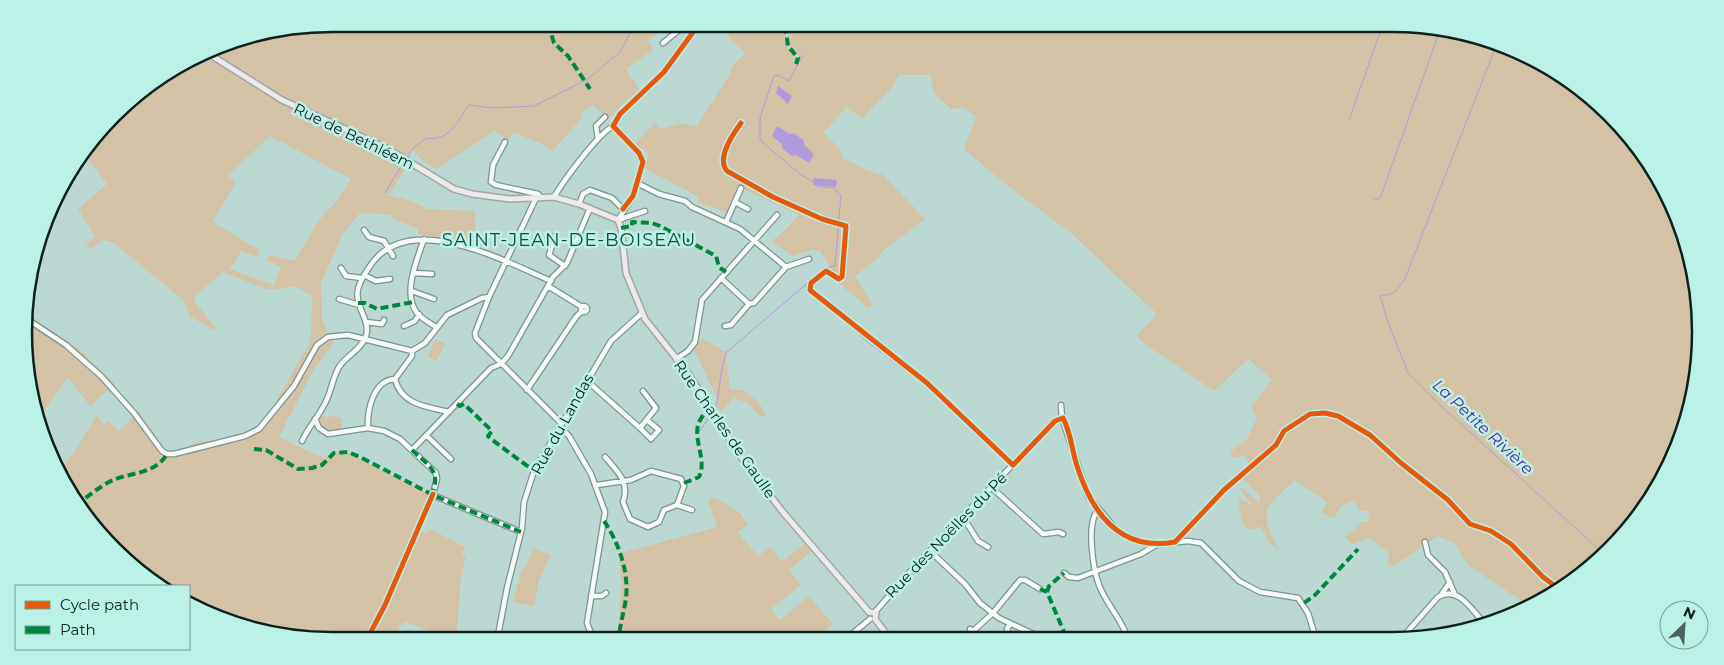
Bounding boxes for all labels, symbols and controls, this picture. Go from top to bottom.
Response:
street label: Rue de Bethléem [291,99,417,173]
district label: SAINT-JEAN-DE-BOISEAU [442,229,696,251]
street label: Rue Charles de Gaulle [670,356,780,502]
street label: Rue du Landas [526,370,598,478]
water label: La Petite Rivière [1429,376,1537,478]
street label: Rue des Noëlles du Pé [881,468,1011,602]
legend [15,585,190,650]
text: Cycle path [60,595,139,614]
north arrow [1659,600,1709,650]
text: N [1681,603,1698,624]
text: Path [60,620,96,639]

